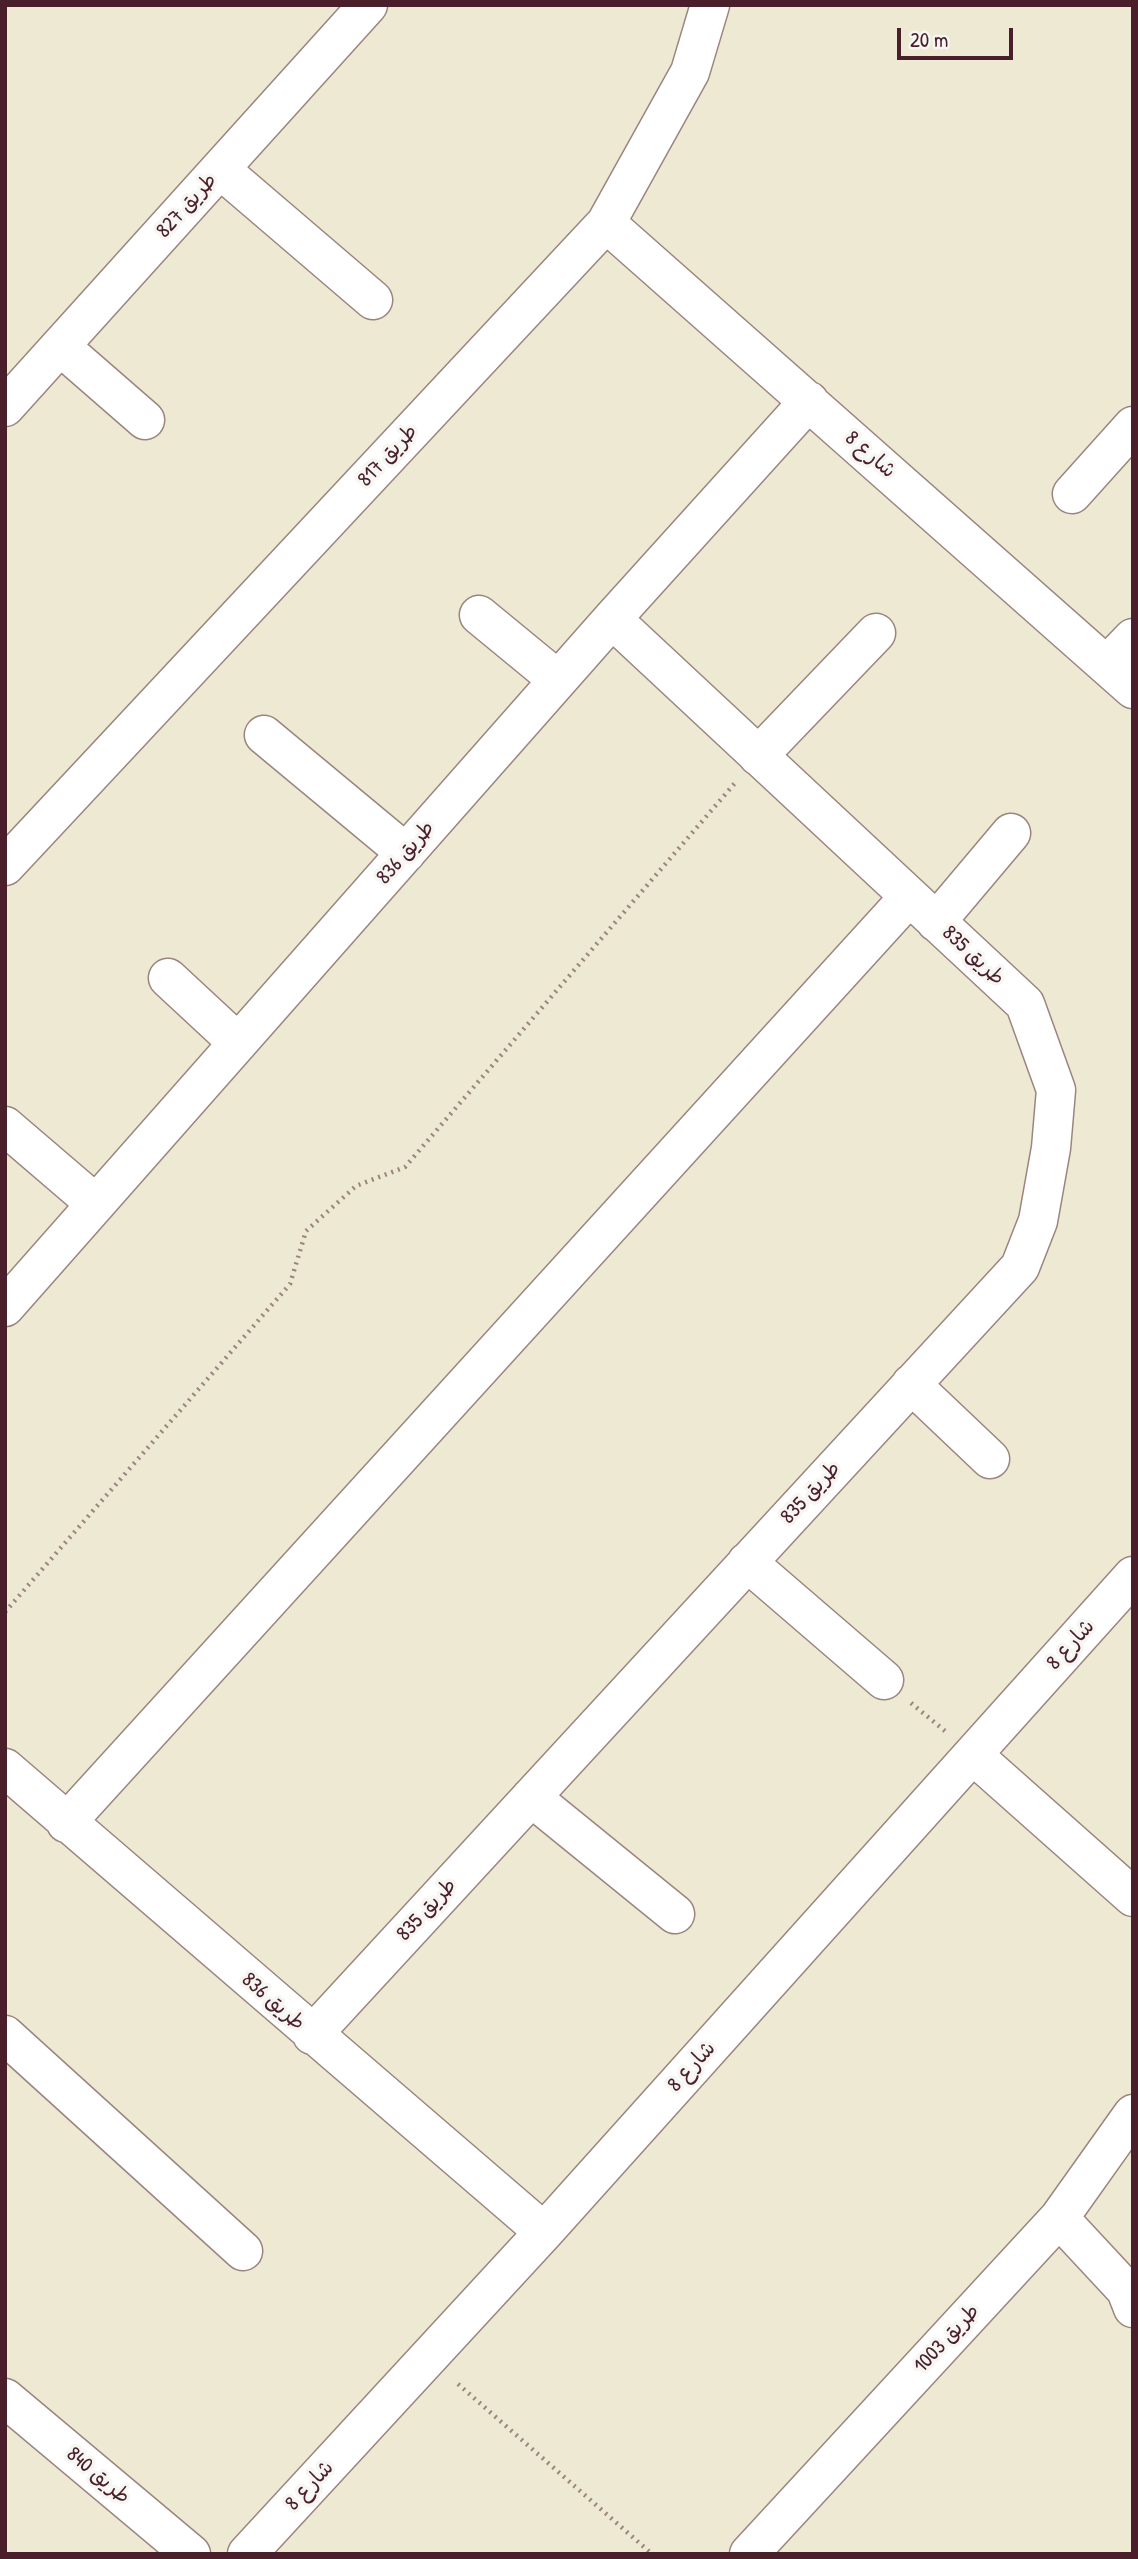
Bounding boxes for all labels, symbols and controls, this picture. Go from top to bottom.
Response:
scale bar [900,14,1016,58]
text: 20 m [910,25,948,54]
street label: طريق 827 [151,168,223,244]
street label: طريق 817 [353,420,423,492]
street label: شارع 8 [839,426,901,484]
street label: طريق 836 [372,816,440,890]
street label: طريق 835 [937,921,1009,991]
street label: طريق 835 [776,1457,846,1529]
street label: شارع 8 [1042,1615,1100,1675]
street label: طريق 835 [392,1874,462,1946]
street label: طريق 836 [236,1968,310,2036]
street label: شارع 8 [663,2037,721,2097]
street label: طريق 1003 [909,2299,985,2379]
street label: طريق 840 [61,2442,135,2510]
street label: شارع 8 [281,2456,339,2516]

